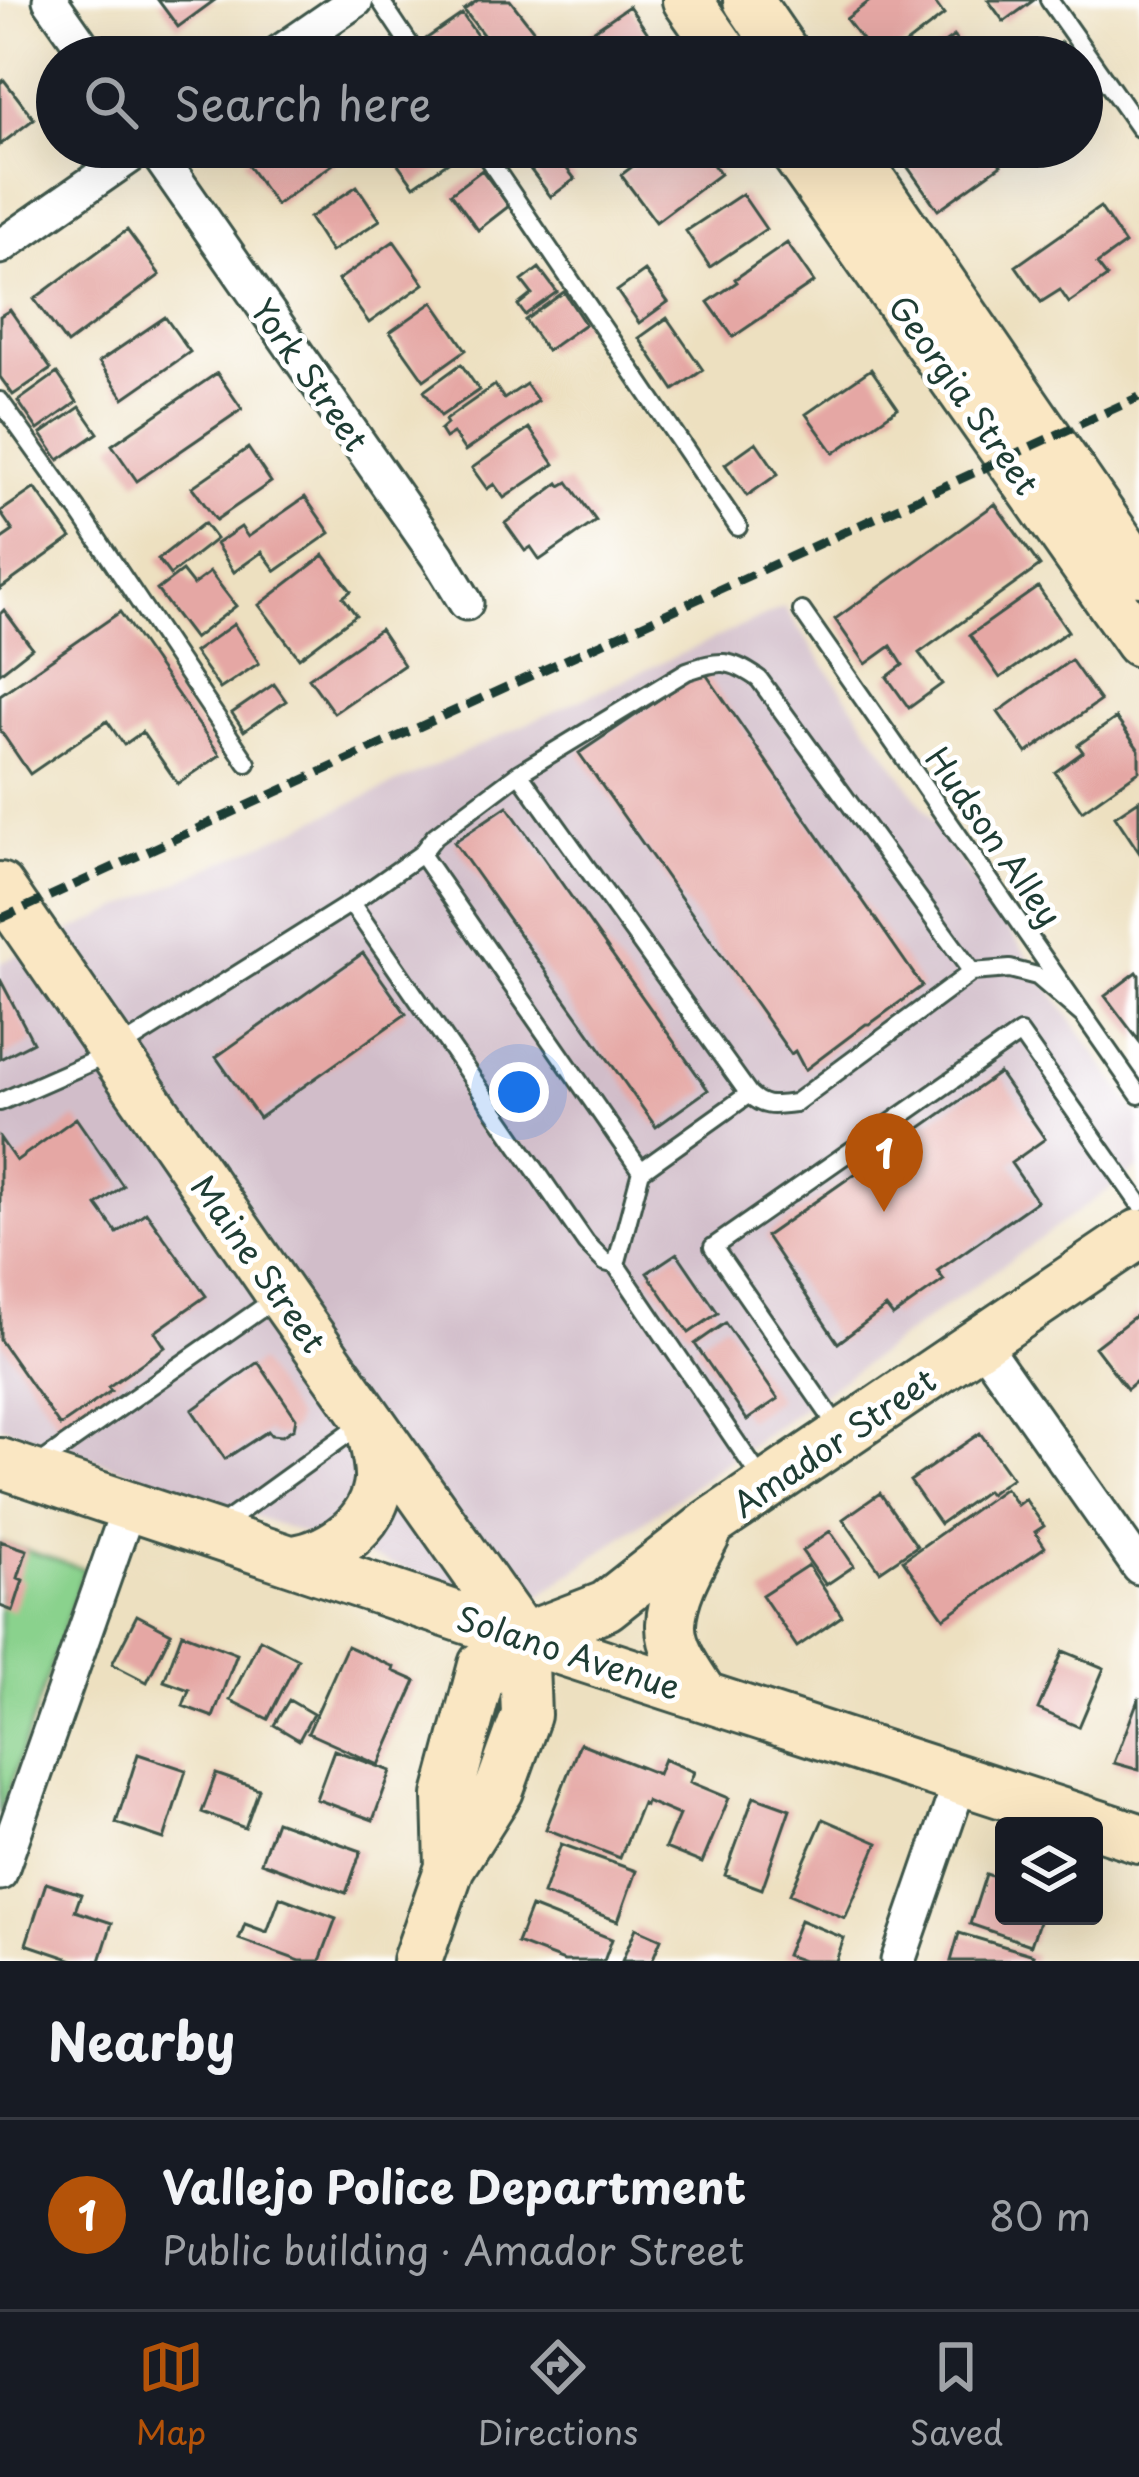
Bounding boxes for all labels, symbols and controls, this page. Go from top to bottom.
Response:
search box [36,36,1103,168]
text: Search here [174,68,431,136]
icon: search [78,69,144,135]
street label: Georgia Street [877,284,1053,504]
street label: York Street [240,287,382,461]
street label: Hudson Alley [914,736,1076,936]
your location [489,1062,549,1122]
pin: 1 [845,1113,923,1212]
street label: Maine Street [180,1164,340,1362]
street label: Amador Street [721,1354,945,1528]
street label: Solano Avenue [451,1591,687,1711]
map controls [995,1817,1103,1925]
button: layers [995,1817,1103,1925]
text: Nearby [48,2001,235,2078]
text: Vallejo Police Department [162,2151,746,2219]
text: 1 [78,2185,96,2244]
text: 80 m [989,2185,1091,2244]
text: Public building · Amador Street [162,2219,744,2278]
tab: Map [136,2334,206,2456]
tab: Directions [478,2334,638,2456]
tab: Saved [910,2334,1003,2456]

